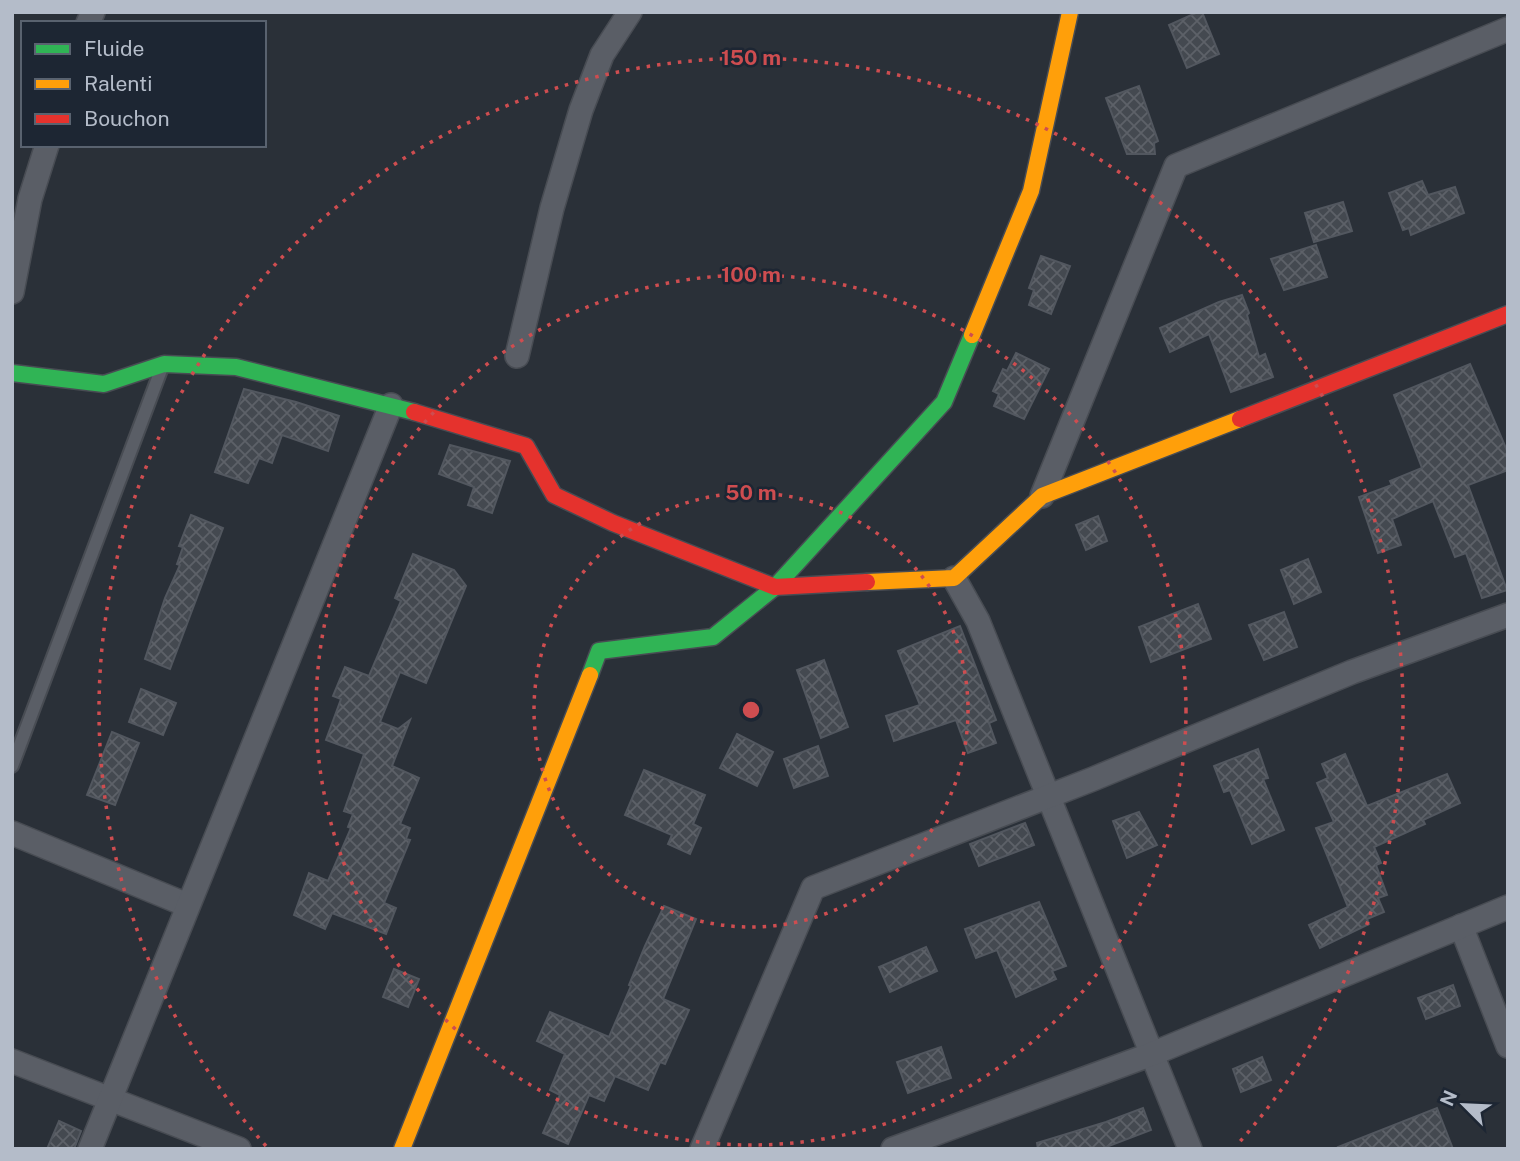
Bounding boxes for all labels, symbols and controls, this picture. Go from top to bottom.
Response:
legend [21,21,266,147]
text: Fluide [84,36,144,61]
text: 150 m [721,45,781,70]
text: Ralenti [84,71,152,96]
text: Bouchon [84,106,170,131]
text: 100 m [721,262,781,287]
text: 50 m [725,480,777,505]
centre of rings [739,698,763,722]
north arrow [1429,1070,1499,1140]
text: N [1435,1087,1462,1109]

